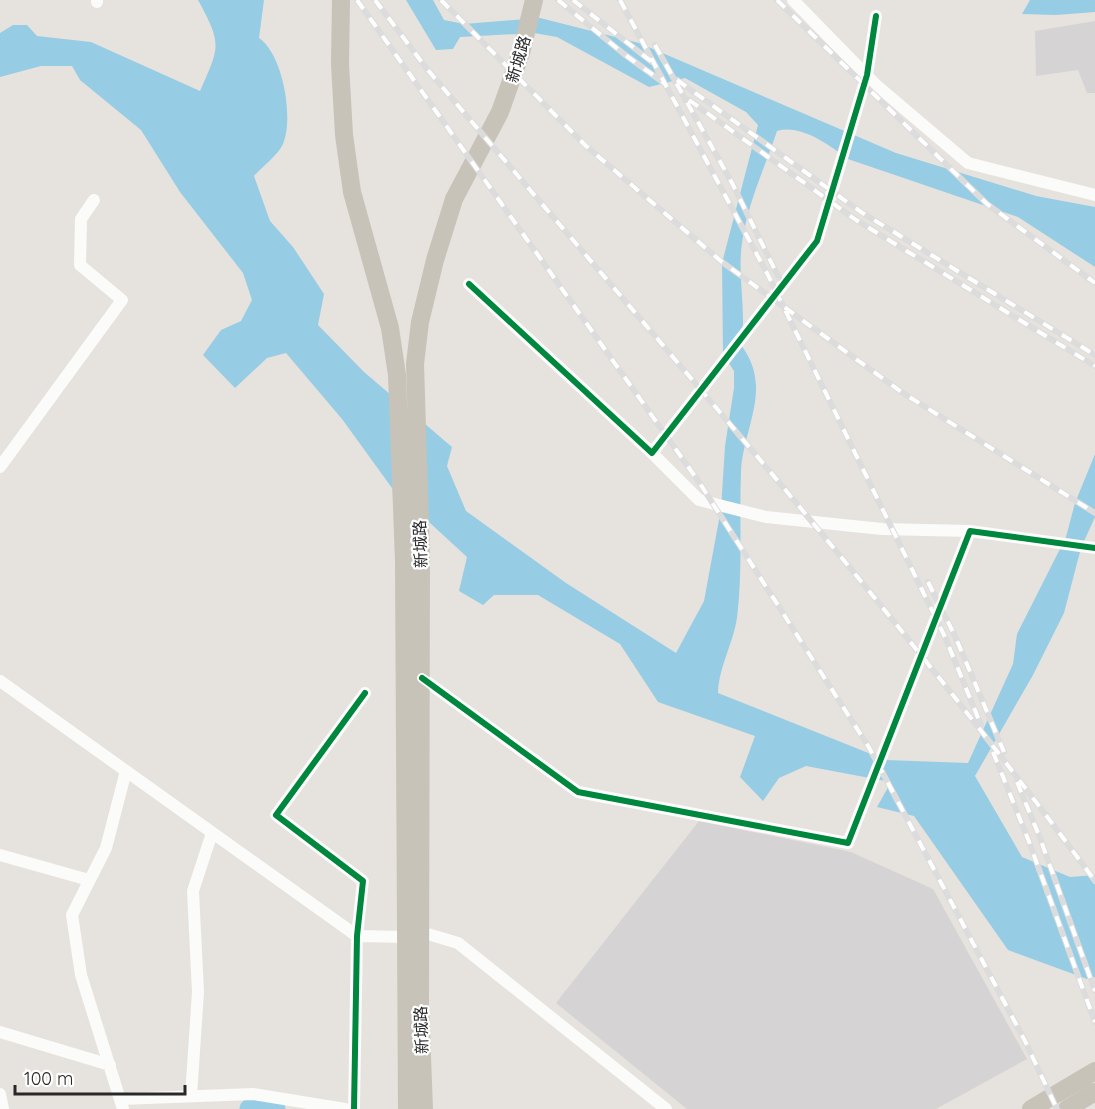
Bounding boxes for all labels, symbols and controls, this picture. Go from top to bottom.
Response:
street label: 新城路 [501,33,535,85]
street label: 新城路 [409,520,431,568]
street label: 新城路 [410,1006,432,1054]
scale bar [15,1058,184,1096]
text: 100 m [24,1067,73,1090]

